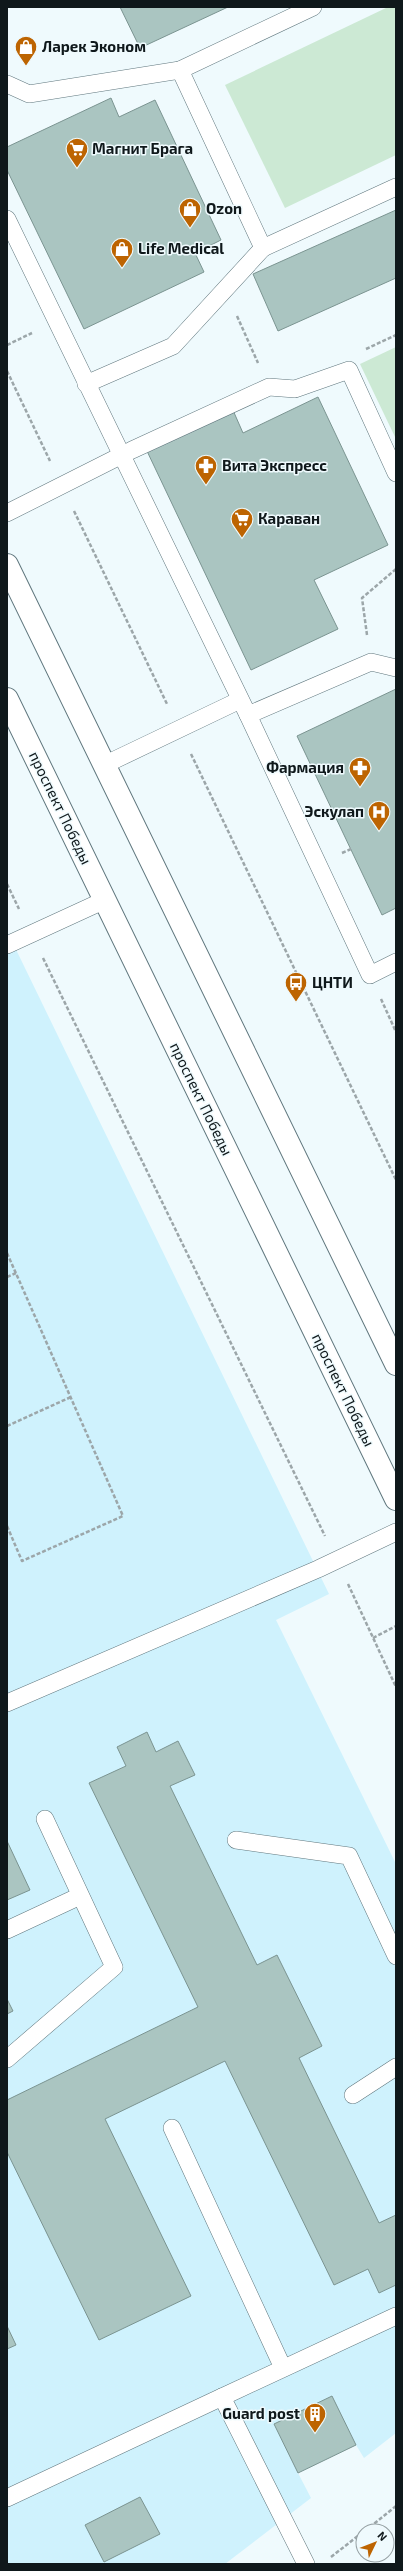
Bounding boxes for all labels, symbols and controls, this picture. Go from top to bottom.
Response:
shop icon: Ларек Эконом [13,34,39,67]
place label: Ларек Эконом [42,37,146,55]
supermarket icon: Магнит Брага [64,136,90,169]
place label: Магнит Брага [92,139,193,157]
shop icon: Ozon [177,196,203,229]
place label: Ozon [206,199,242,217]
shop icon: Life Medical [109,236,135,269]
place label: Life Medical [138,239,224,257]
pharmacy icon: Вита Экспресс [193,453,219,486]
place label: Вита Экспресс [222,456,327,474]
supermarket icon: Караван [229,506,255,539]
place label: Караван [258,509,320,527]
street label: проспект Победы [26,748,96,867]
pharmacy icon: Фармация [347,755,373,788]
place label: Фармация [266,758,344,776]
hospital icon: Эскулап [366,799,392,832]
place label: Эскулап [305,802,364,820]
bus stop icon: ЦНТИ [283,970,309,1003]
place label: ЦНТИ [312,973,353,991]
street label: проспект Победы [167,1039,237,1158]
street label: проспект Победы [309,1330,379,1449]
building icon: Guard post [302,2401,328,2434]
place label: Guard post [222,2404,300,2422]
north arrow [355,2523,395,2563]
text: N [375,2528,390,2543]

